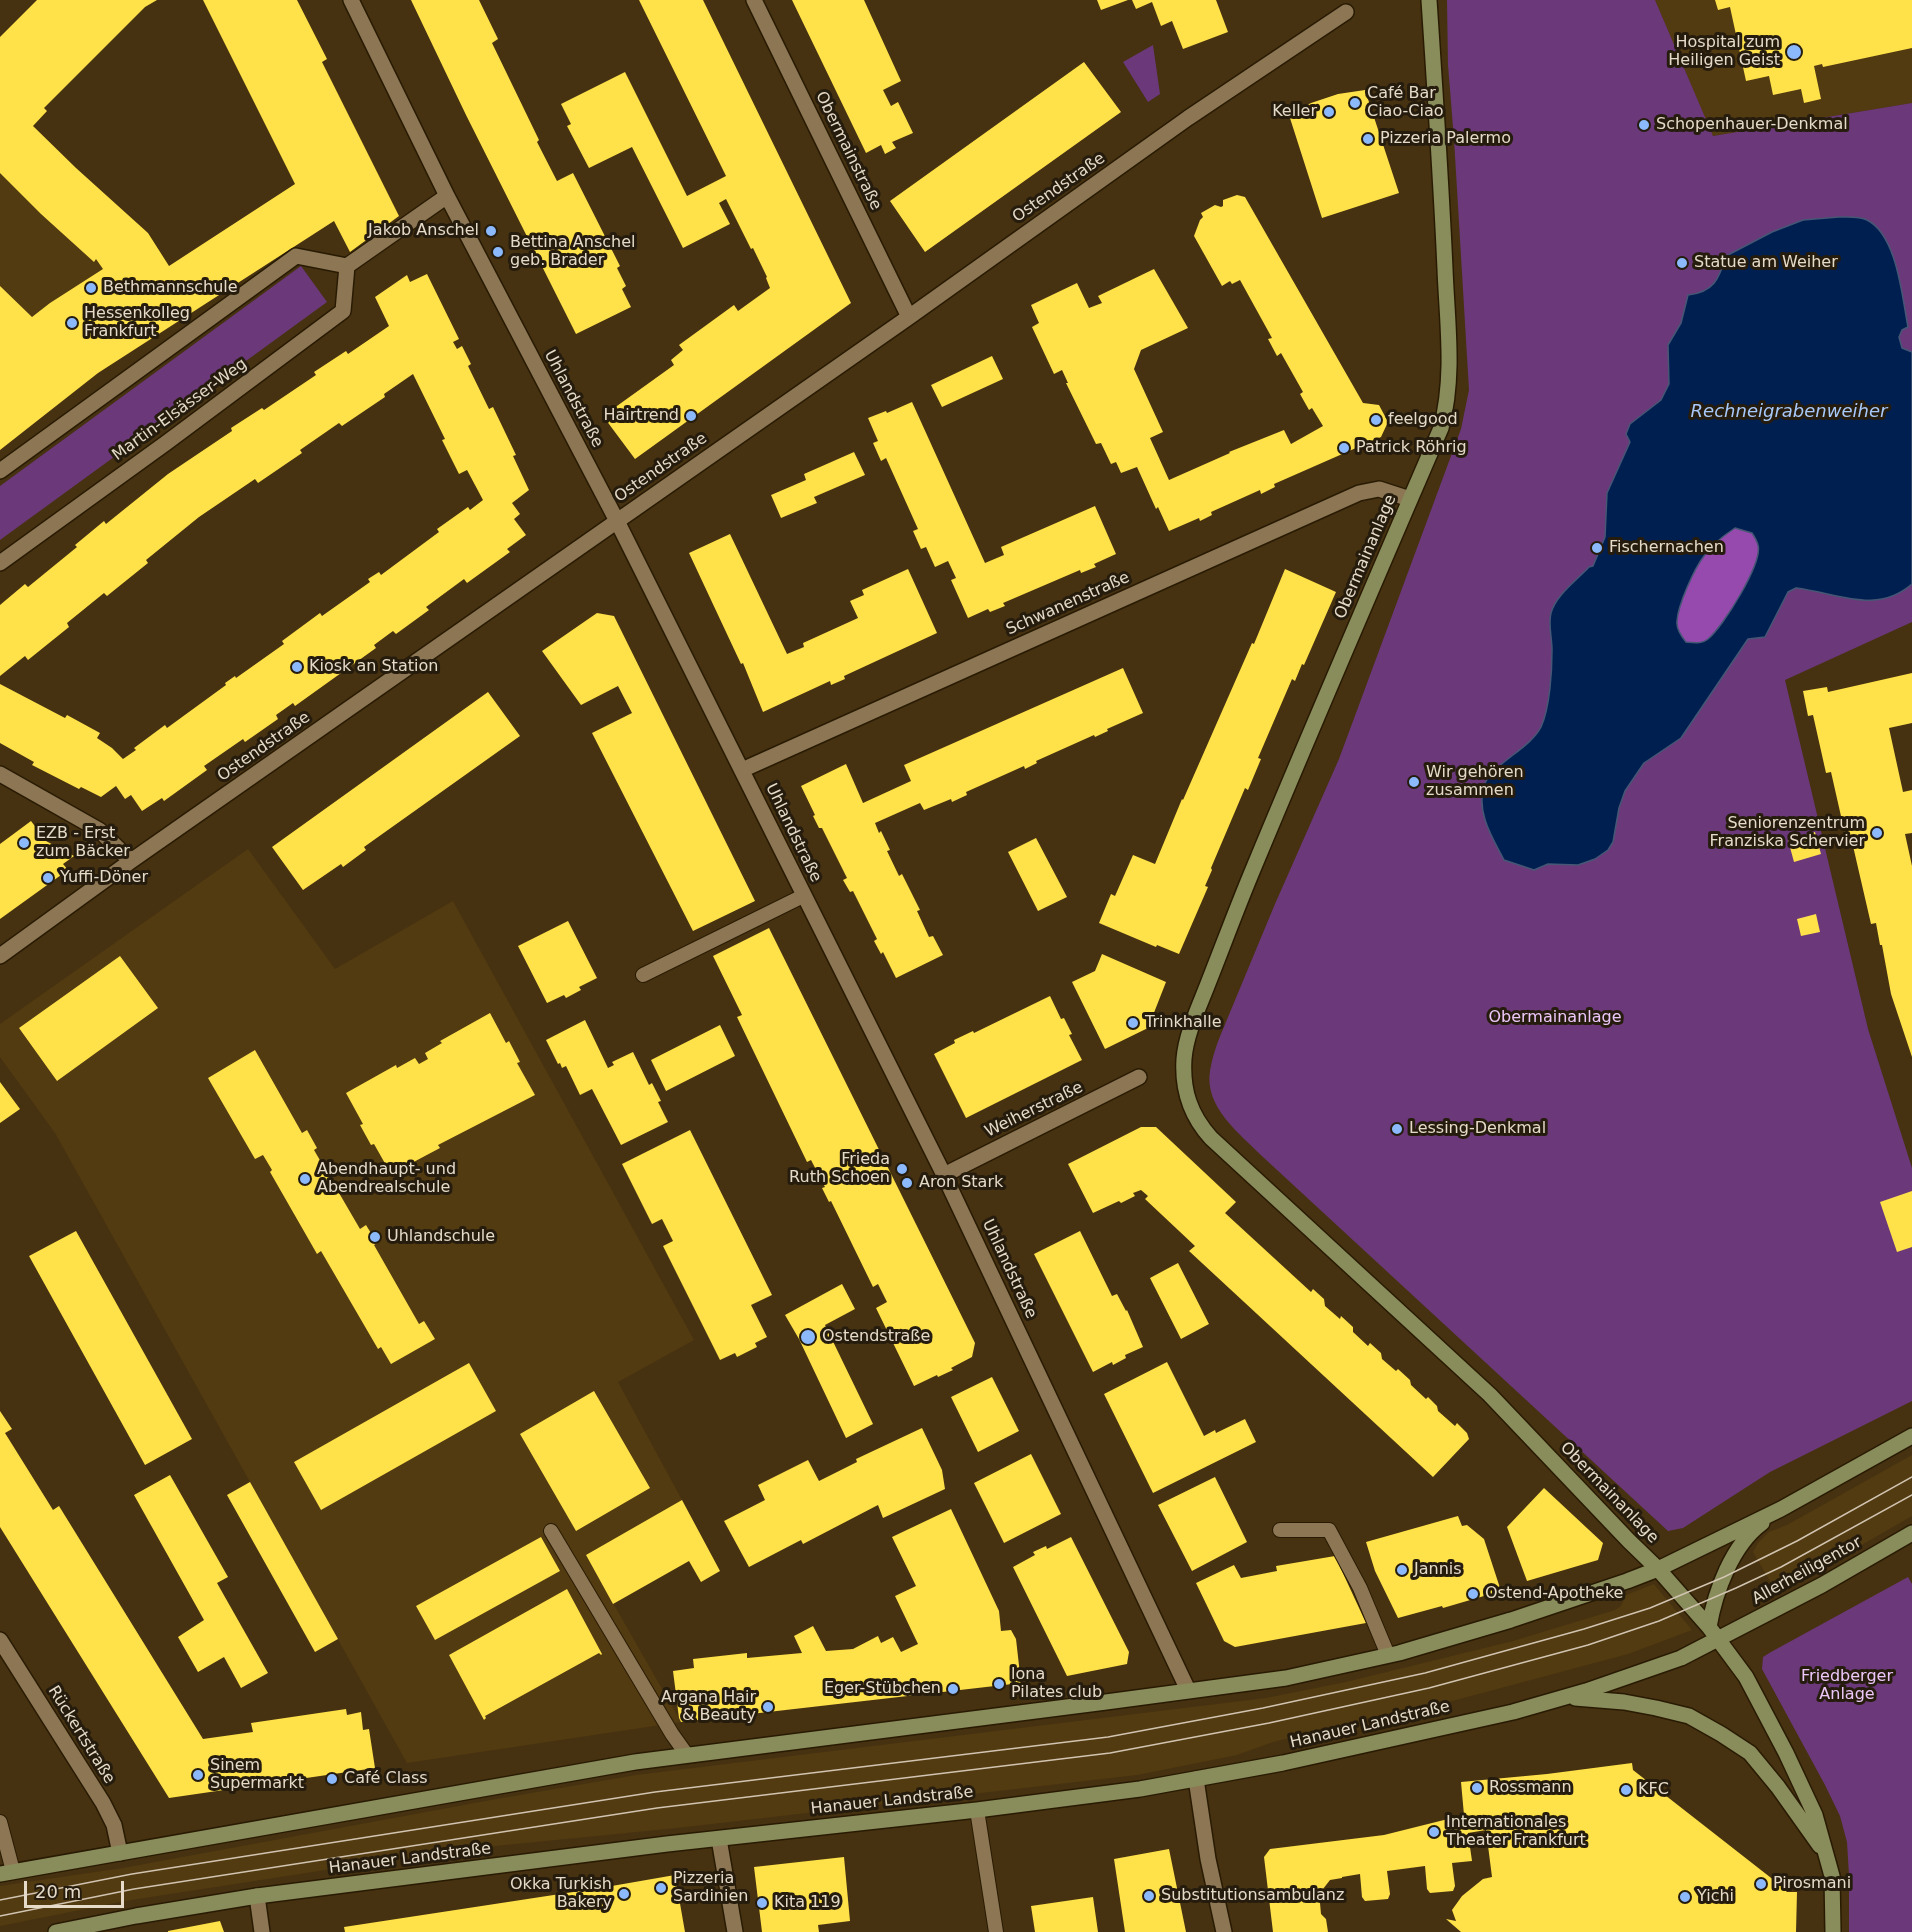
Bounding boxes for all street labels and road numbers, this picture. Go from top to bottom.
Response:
street label: Obermainstraße [811,88,885,214]
street label: Ostendstraße [1009,149,1109,227]
street label: Uhlandstraße [539,347,607,451]
street label: Martin-Elsässer-Weg [109,355,251,465]
street label: Ostendstraße [611,429,711,507]
street label: Obermainanlage [1331,492,1401,622]
street label: Schwanenstraße [1003,568,1133,640]
street label: Ostendstraße [214,708,314,786]
street label: Uhlandstraße [761,781,825,885]
street label: Weiherstraße [982,1078,1086,1142]
street label: Uhlandstraße [978,1216,1040,1322]
street label: Obermainanlage [1556,1438,1662,1548]
street label: Allerheiligentor [1749,1533,1865,1609]
street label: Rückertstraße [43,1683,119,1787]
street label: Hanauer Landstraße [1288,1697,1452,1753]
street label: Hanauer Landstraße [810,1783,974,1819]
street label: Hanauer Landstraße [328,1840,492,1878]

